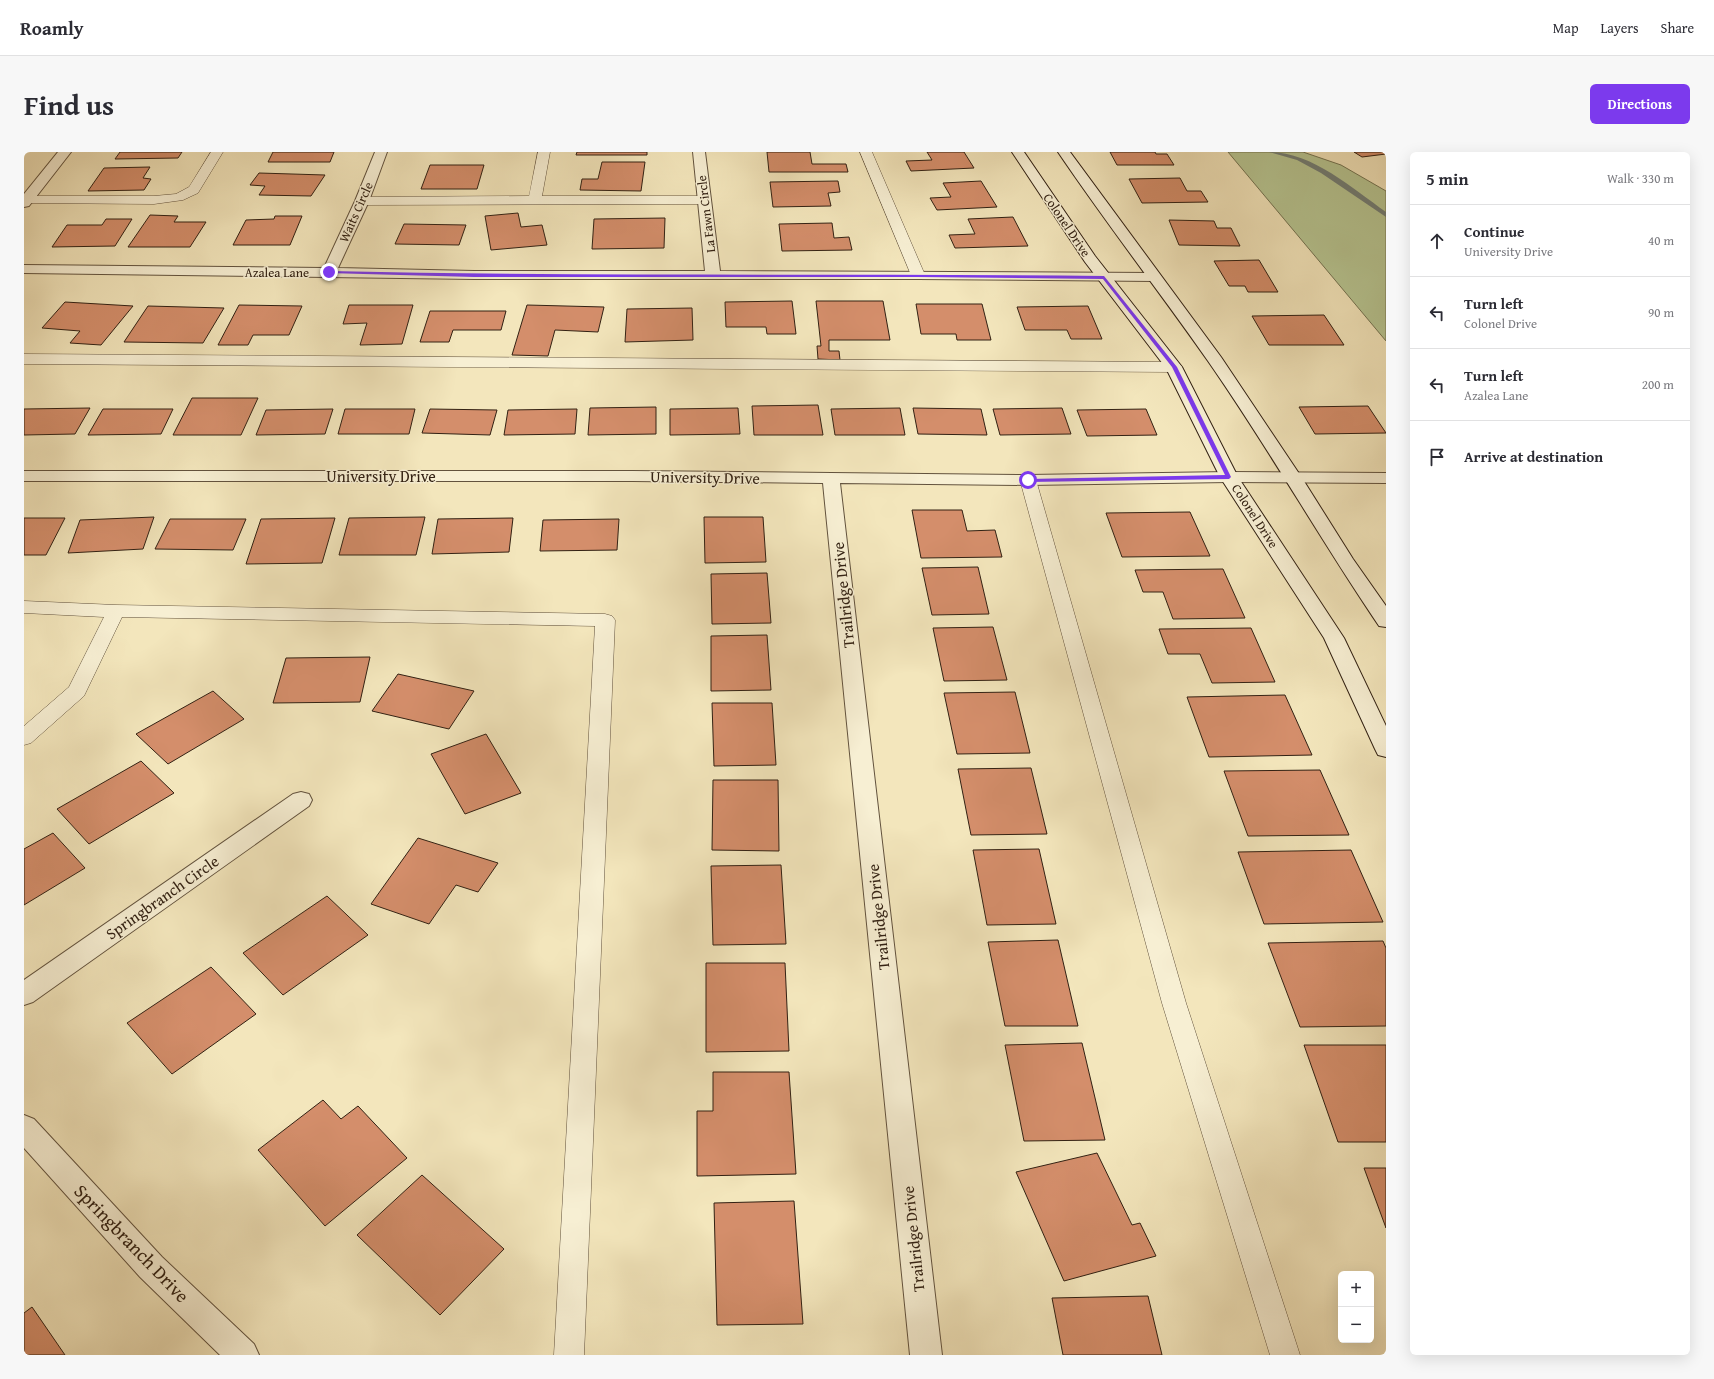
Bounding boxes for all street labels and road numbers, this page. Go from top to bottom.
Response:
street label: La Fawn Circle [692,174,720,254]
street label: Waits Circle [334,179,378,245]
street label: Colonel Drive [1039,189,1095,261]
street label: Azalea Lane [245,263,309,282]
street label: University Drive [326,464,436,488]
street label: University Drive [650,464,760,490]
street label: Colonel Drive [1227,480,1283,552]
street label: Trailridge Drive [826,541,860,649]
street label: Springbranch Circle [100,849,224,945]
street label: Trailridge Drive [861,863,895,971]
street label: Springbranch Drive [68,1177,196,1309]
street label: Trailridge Drive [896,1185,930,1293]

